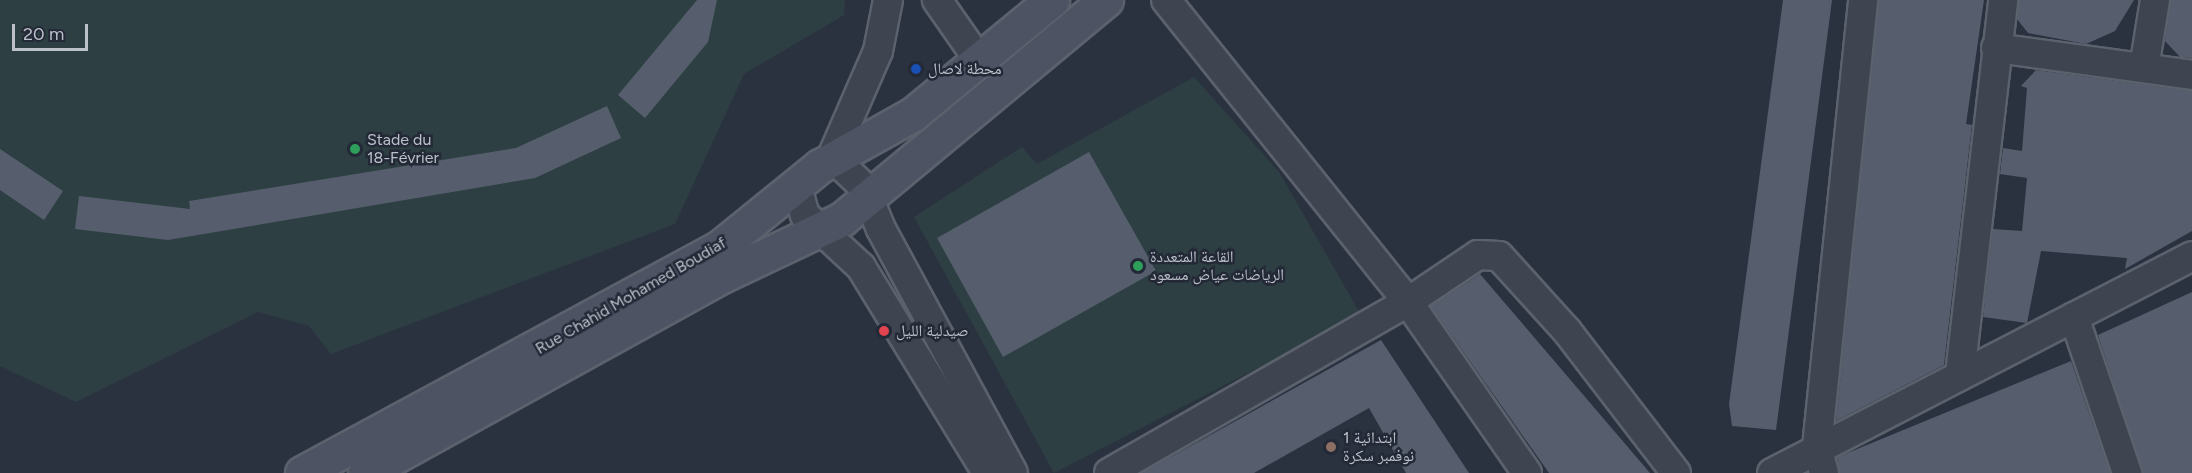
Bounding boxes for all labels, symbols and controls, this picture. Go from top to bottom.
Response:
scale bar [15,12,92,50]
text: 20 m [23,23,64,45]
place label: محطة لاصال [928,59,1002,79]
marker: محطة لاصال [909,62,923,76]
place label: Stade du 18-Février [367,130,439,168]
marker: Stade du 18-Février [348,142,362,156]
street label: Rue Chahid Mohamed Boudiaf [532,233,730,359]
place label: القاعة المتعددة الرياضات عياض مسعود [1150,247,1284,285]
marker: القاعة المتعددة الرياضات عياض مسعود [1131,259,1145,273]
place label: صيدلية الليل [896,321,969,341]
marker: صيدلية الليل [877,324,891,338]
place label: ابتدائية 1 نوفمبر سكرة [1343,428,1414,466]
marker: ابتدائية 1 نوفمبر سكرة [1324,440,1338,454]

